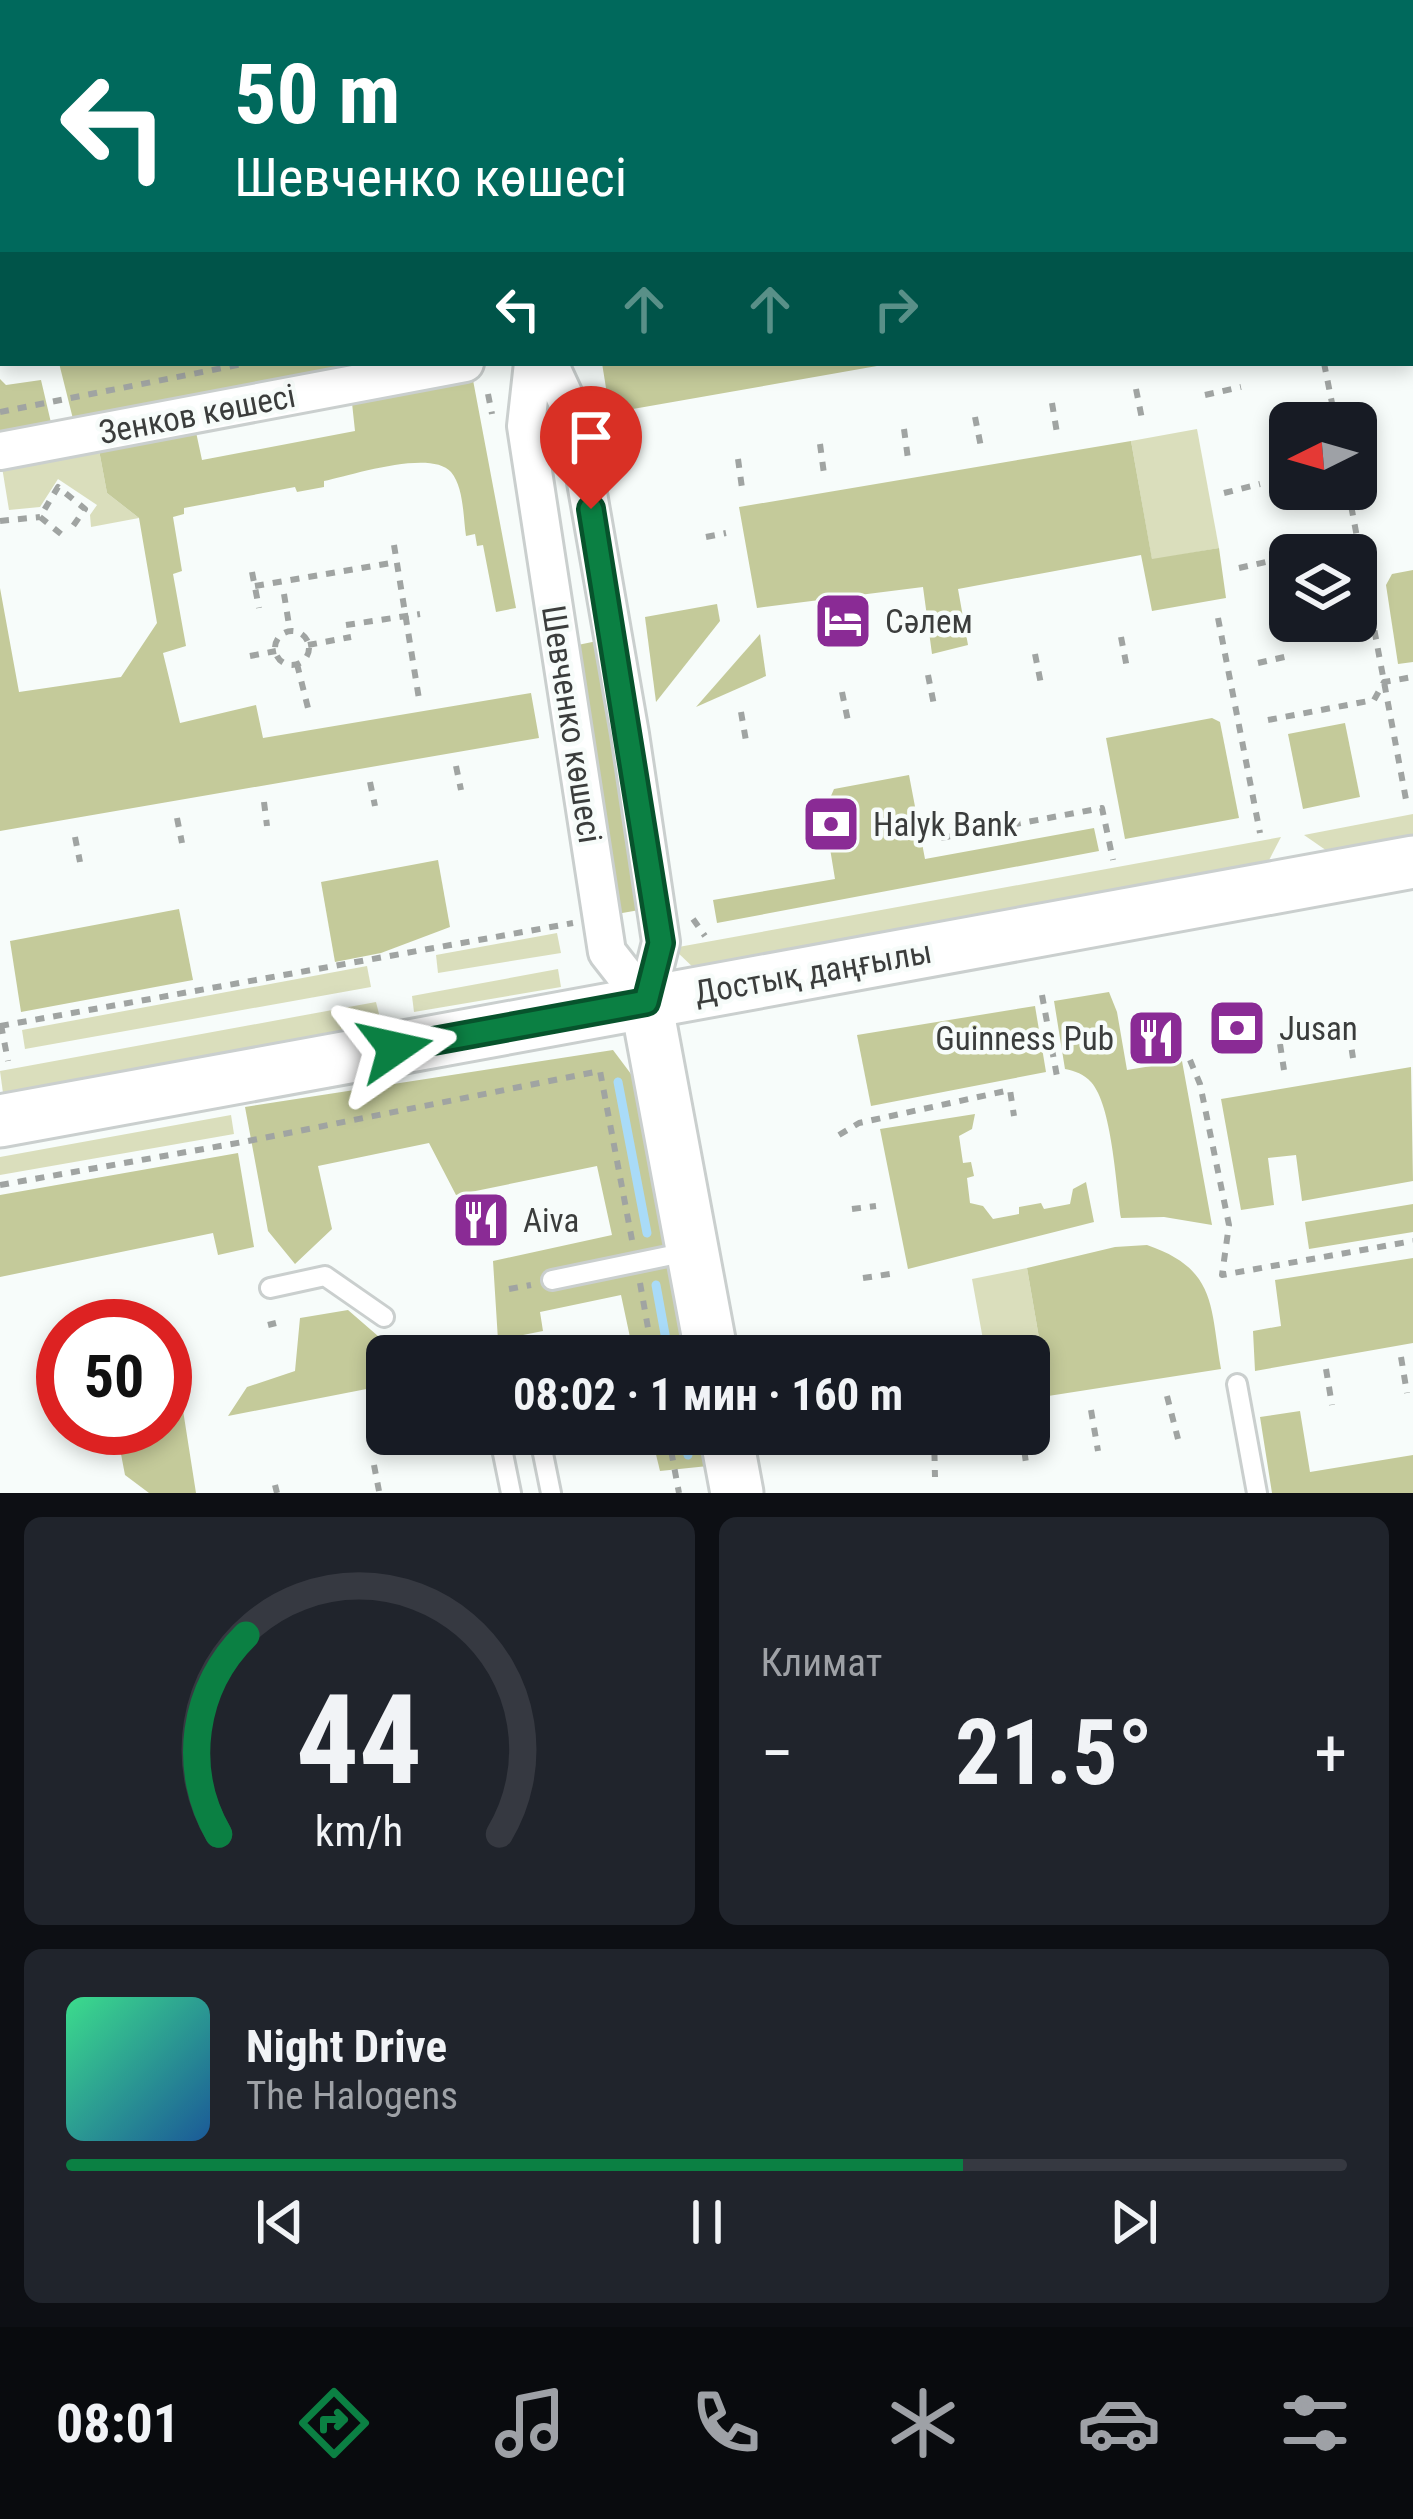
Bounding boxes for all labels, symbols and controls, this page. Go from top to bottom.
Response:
text: 50 m [234,45,401,144]
icon: left [36,48,192,204]
text: Шевченко көшесі [234,146,627,209]
icon: left [485,276,551,342]
icon: ahead [611,276,677,342]
icon: ahead [737,276,803,342]
icon: right [863,276,929,342]
street label: Зенков көшесі [96,376,298,452]
pin [540,386,642,509]
north arrow [1269,402,1377,510]
map controls [1269,402,1377,642]
icon: arrive [558,404,624,470]
button: layers [1269,534,1377,642]
hotel icon: Сәлем [812,590,874,652]
street label: Шевченко көшесі [534,602,610,846]
place label: Сәлем [885,602,973,641]
bank icon: Halyk Bank [800,793,862,855]
place label: Halyk Bank [873,805,1018,844]
street label: Достық даңғылы [691,932,935,1012]
position arrow [332,985,458,1111]
bank icon: Jusan [1206,997,1268,1059]
restaurant icon: Guinness Pub [1125,1007,1187,1069]
place label: Jusan [1279,1009,1358,1048]
place label: Guinness Pub [935,1019,1114,1058]
restaurant icon: Aiva [450,1189,512,1251]
place label: Aiva [523,1201,579,1240]
speed limit sign: 50 [36,1299,192,1455]
text: 08:02 · 1 мин · 160 m [513,1368,903,1421]
text: Климат [761,1640,882,1686]
text: 44 [296,1667,422,1813]
text: 21.5° [955,1701,1153,1806]
text: − [761,1715,794,1792]
text: + [1314,1715,1347,1792]
text: km/h [315,1806,403,1856]
text: Night Drive [246,2020,447,2073]
text: The Halogens [246,2073,458,2119]
icon: previous [247,2189,313,2255]
icon: pause [674,2189,740,2255]
icon: next [1101,2189,1167,2255]
icon: directions [292,2381,376,2465]
icon: music [488,2381,572,2465]
icon: phone [684,2381,768,2465]
icon: climate [881,2381,965,2465]
icon: car [1077,2381,1161,2465]
icon: filters [1273,2381,1357,2465]
text: 08:01 [56,2392,180,2455]

